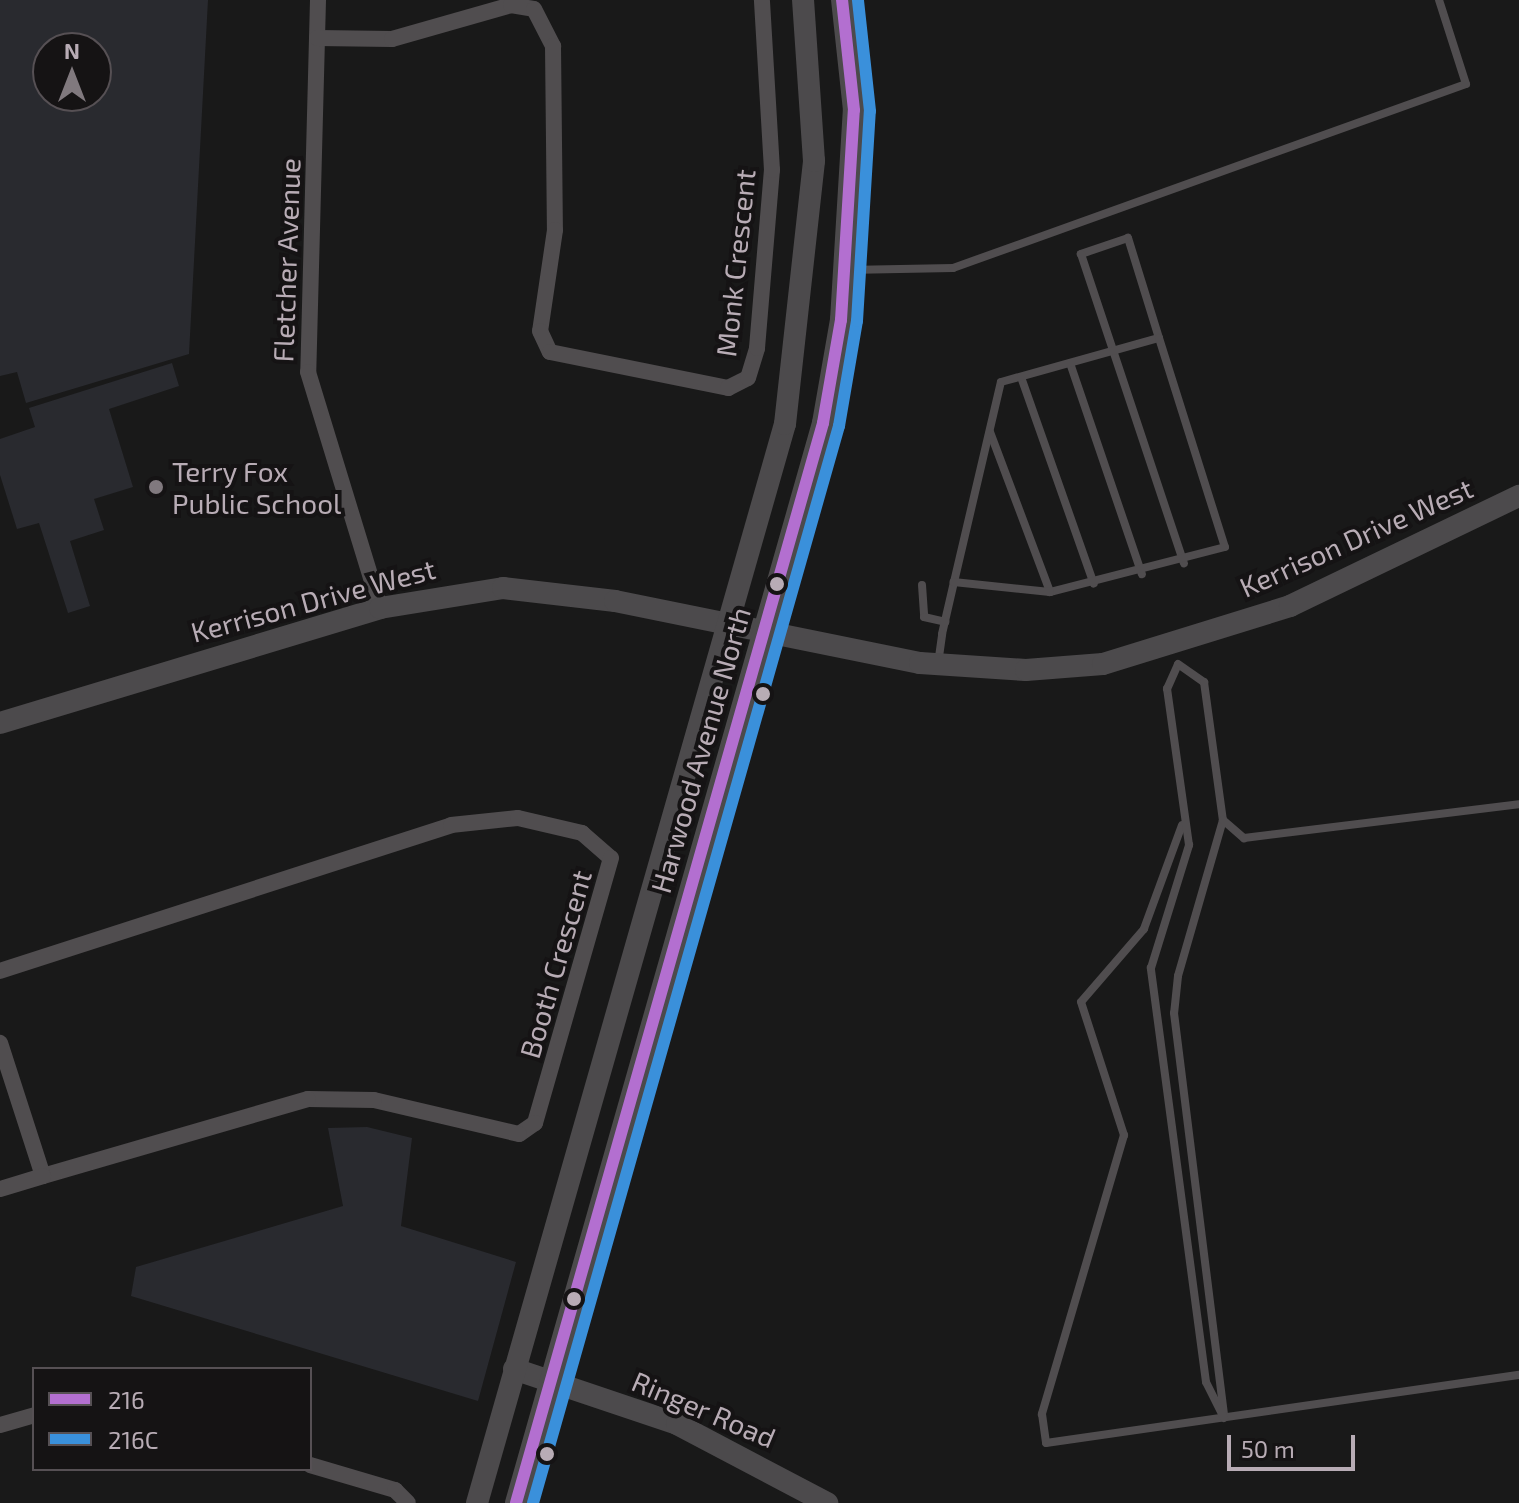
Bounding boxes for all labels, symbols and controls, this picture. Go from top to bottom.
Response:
north arrow [32,32,112,112]
text: N [64,37,80,63]
street label: Fletcher Avenue [266,157,306,363]
street label: Monk Crescent [708,167,762,359]
place label: Terry Fox Public School [172,454,341,520]
street label: Kerrison Drive West [1234,470,1478,604]
marker: Terry Fox Public School [147,478,165,496]
street label: Kerrison Drive West [187,551,439,649]
unlabelled marker [769,576,785,592]
street label: Harwood Avenue North [643,603,757,897]
unlabelled marker [755,686,771,702]
street label: Booth Crescent [512,866,598,1062]
unlabelled marker [566,1291,582,1307]
street label: Ringer Road [627,1364,781,1454]
legend [32,1367,312,1471]
text: 216 [108,1385,145,1414]
scale bar [1231,1419,1359,1469]
text: 216C [108,1425,158,1454]
text: 50 m [1241,1434,1295,1463]
unlabelled marker [539,1446,555,1462]

